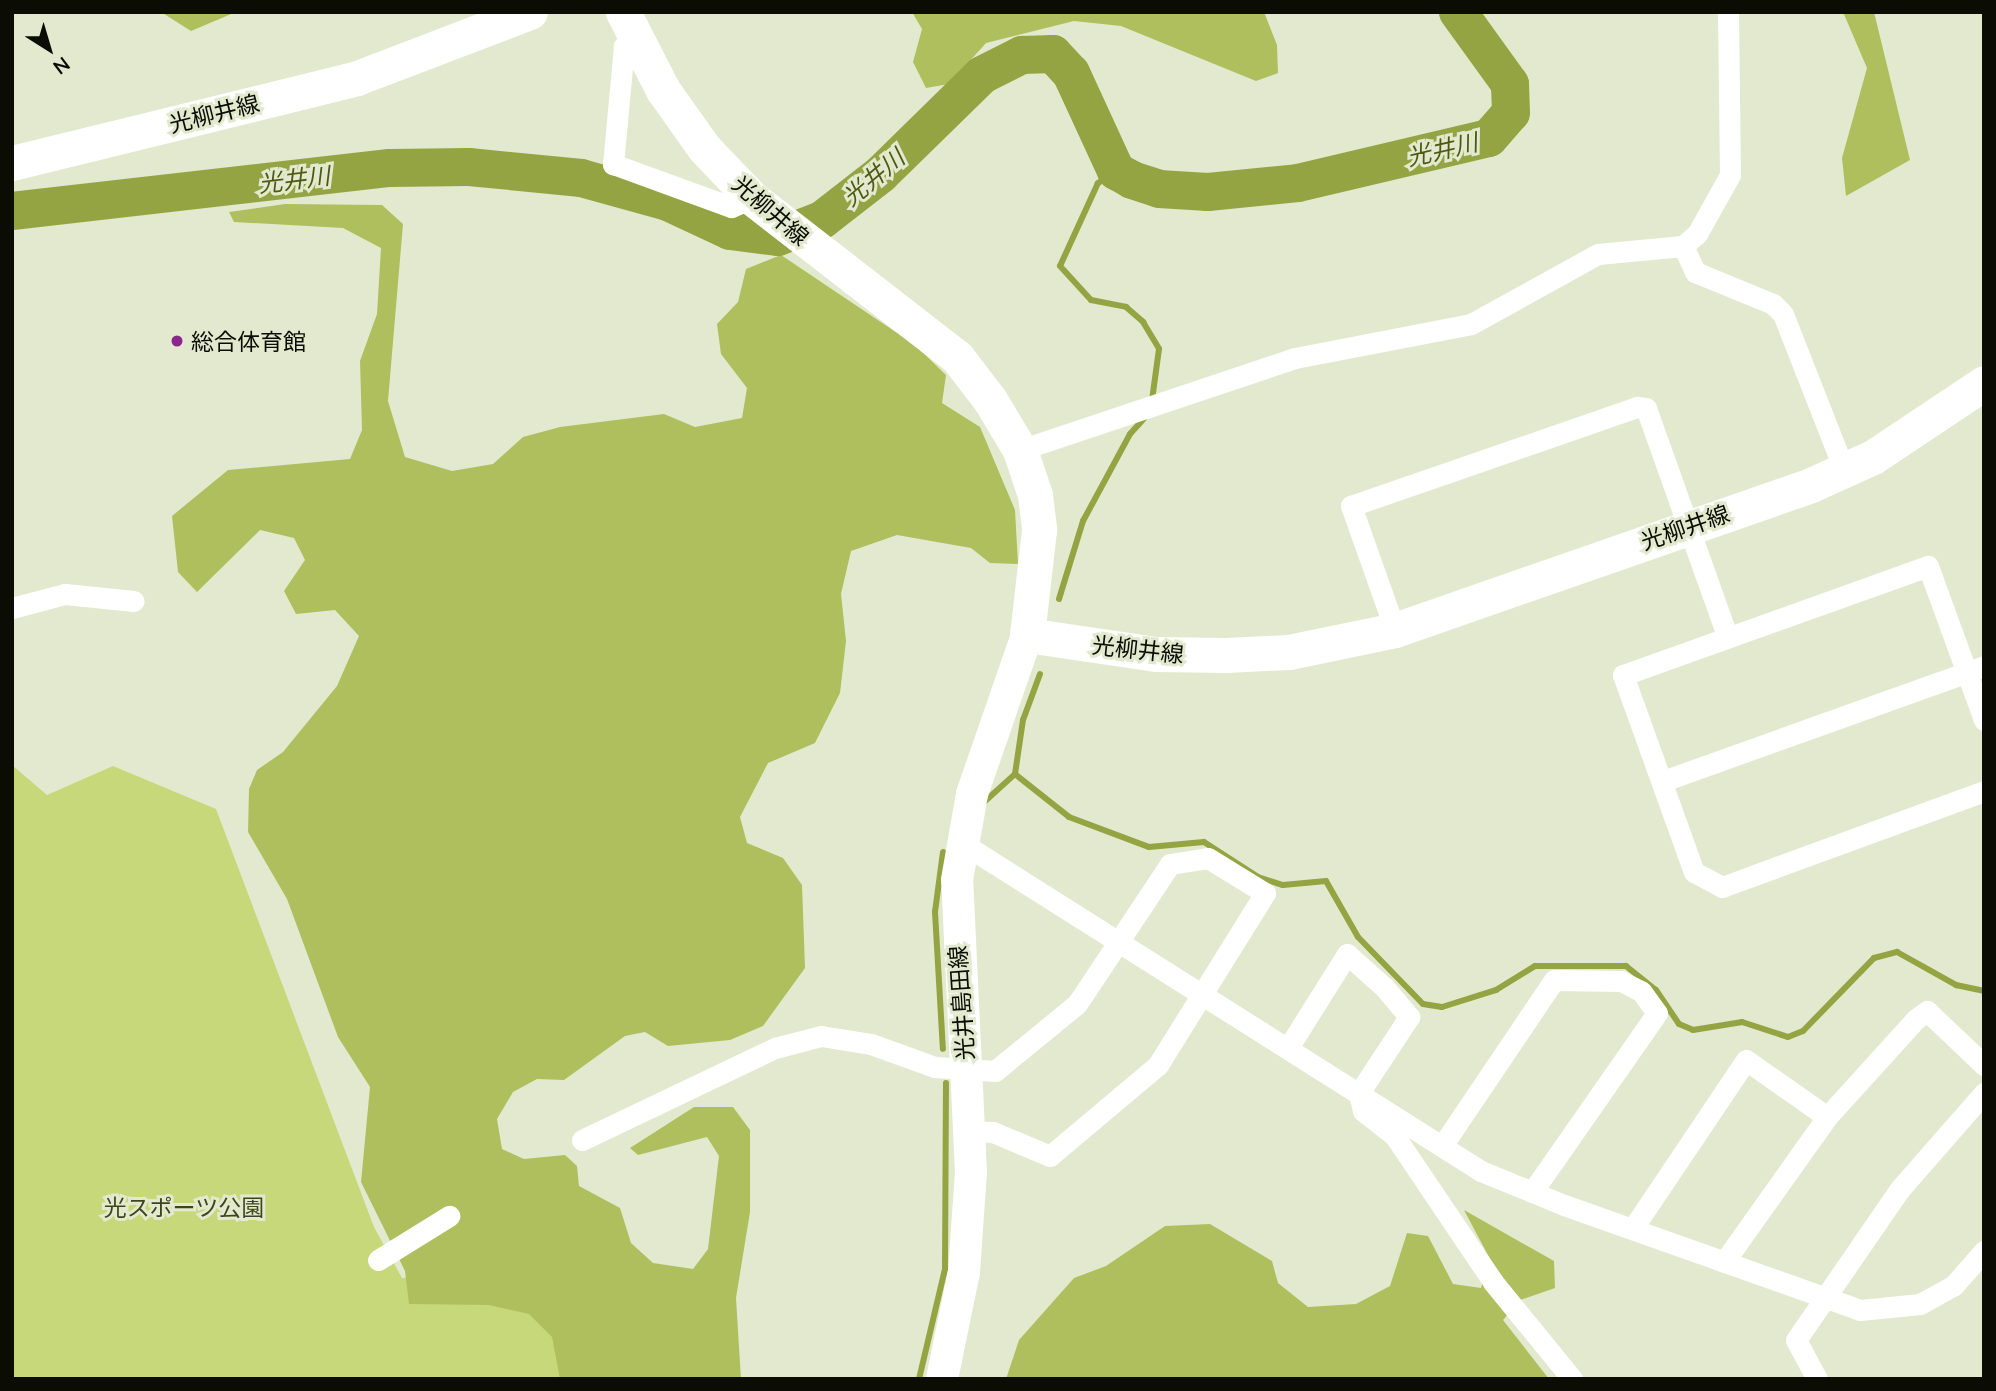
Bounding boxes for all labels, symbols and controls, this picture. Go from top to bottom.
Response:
north arrow [14,14,84,84]
text: N [49,53,75,80]
street label: 光柳井線 [166,88,262,138]
water label: 光井川 [1404,127,1480,171]
water label: 光井川 [836,143,910,211]
water label: 光井川 [257,160,331,198]
street label: 光柳井線 [727,169,815,251]
place label: 総合体育館 [191,327,306,355]
marker: 総合体育館 [169,333,185,349]
street label: 光柳井線 [1637,499,1733,555]
street label: 光柳井線 [1091,630,1185,668]
street label: 光井島田線 [943,945,979,1061]
park label: 光スポーツ公園 [104,1193,264,1221]

